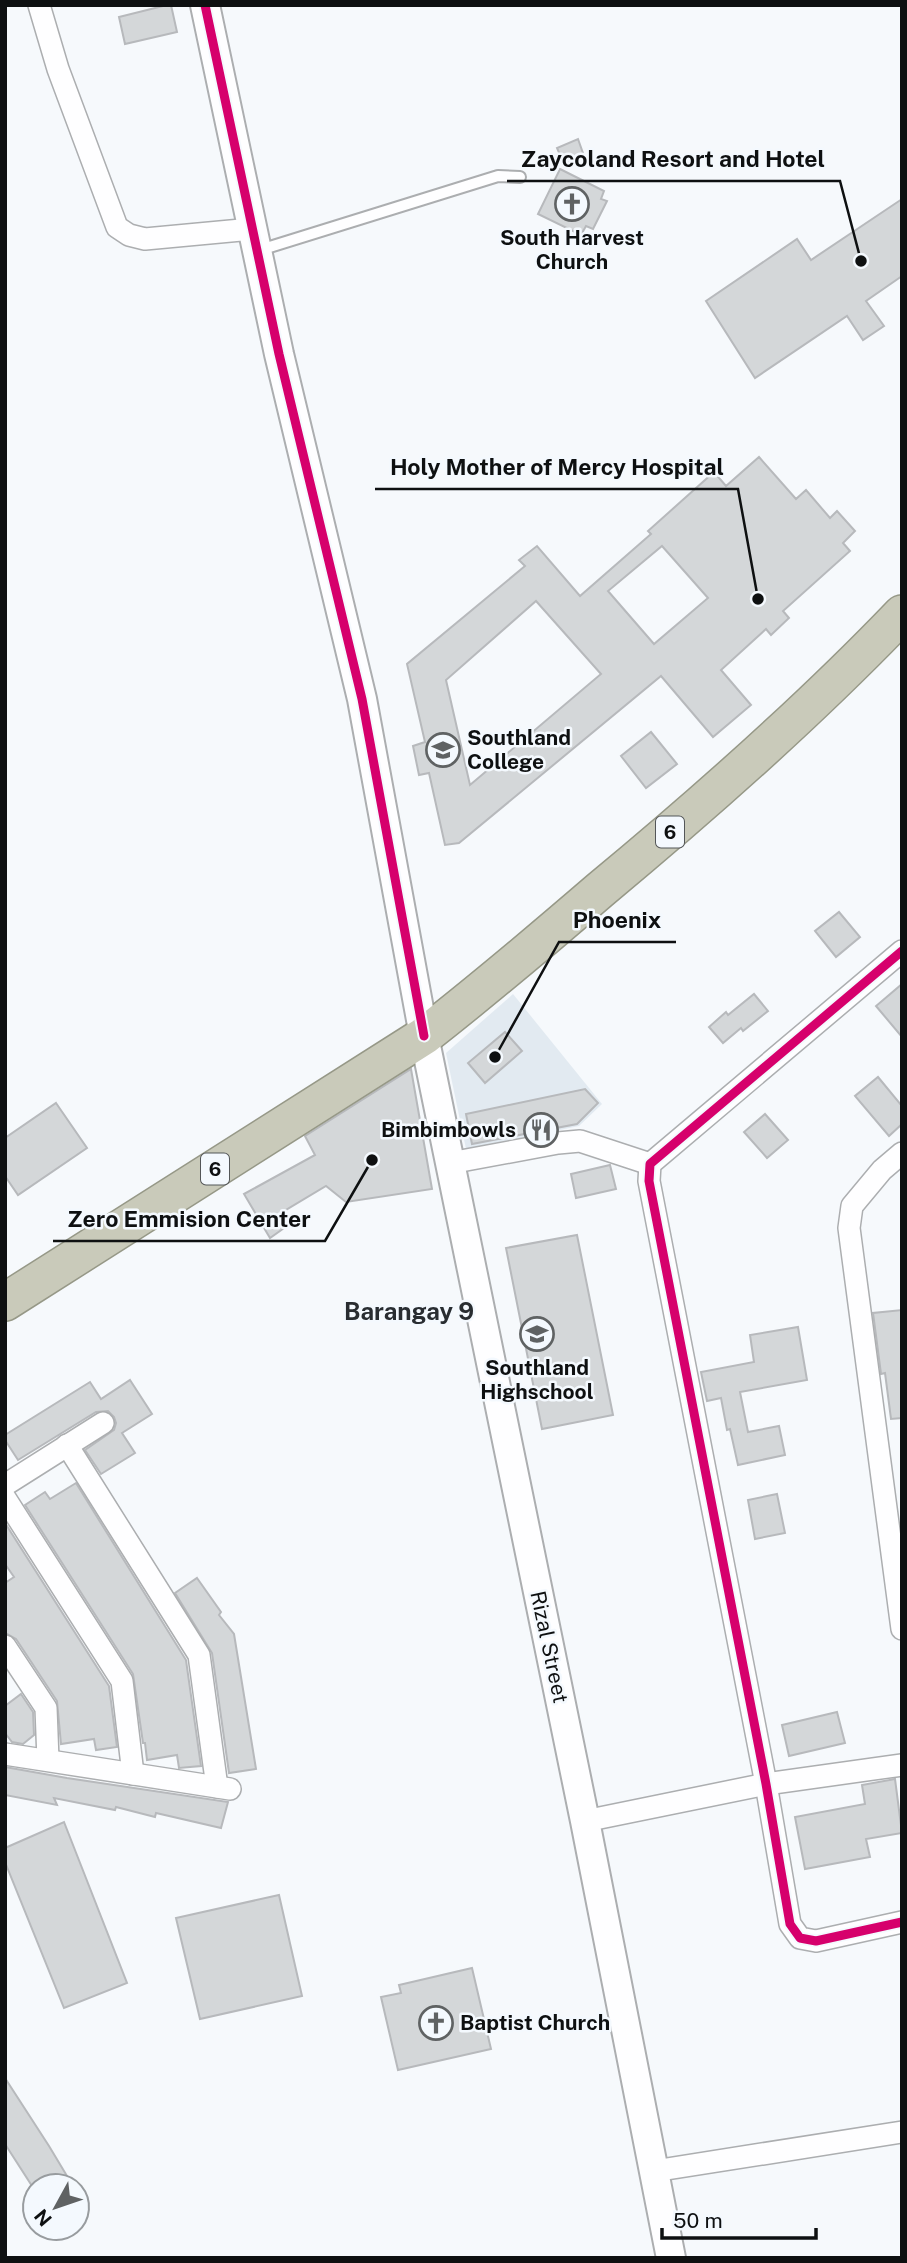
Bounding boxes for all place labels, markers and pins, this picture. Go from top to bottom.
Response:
callout: Zaycoland Resort and Hotel [507,137,840,181]
church icon: South Harvest Church [553,185,591,223]
place label: South Harvest Church [500,225,644,274]
callout: Holy Mother of Mercy Hospital [375,445,738,489]
place label: Southland College [467,725,571,774]
school or university icon: Southland College [424,731,462,769]
callout: Phoenix [559,898,676,942]
restaurant icon: Bimbimbowls [522,1111,560,1149]
place label: Bimbimbowls [381,1117,516,1142]
callout: Zero Emmision Center [53,1197,325,1241]
school or university icon: Southland Highschool [518,1315,556,1353]
place label: Southland Highschool [480,1355,594,1404]
church icon: Baptist Church [417,2004,455,2042]
place label: Baptist Church [460,2010,610,2035]

